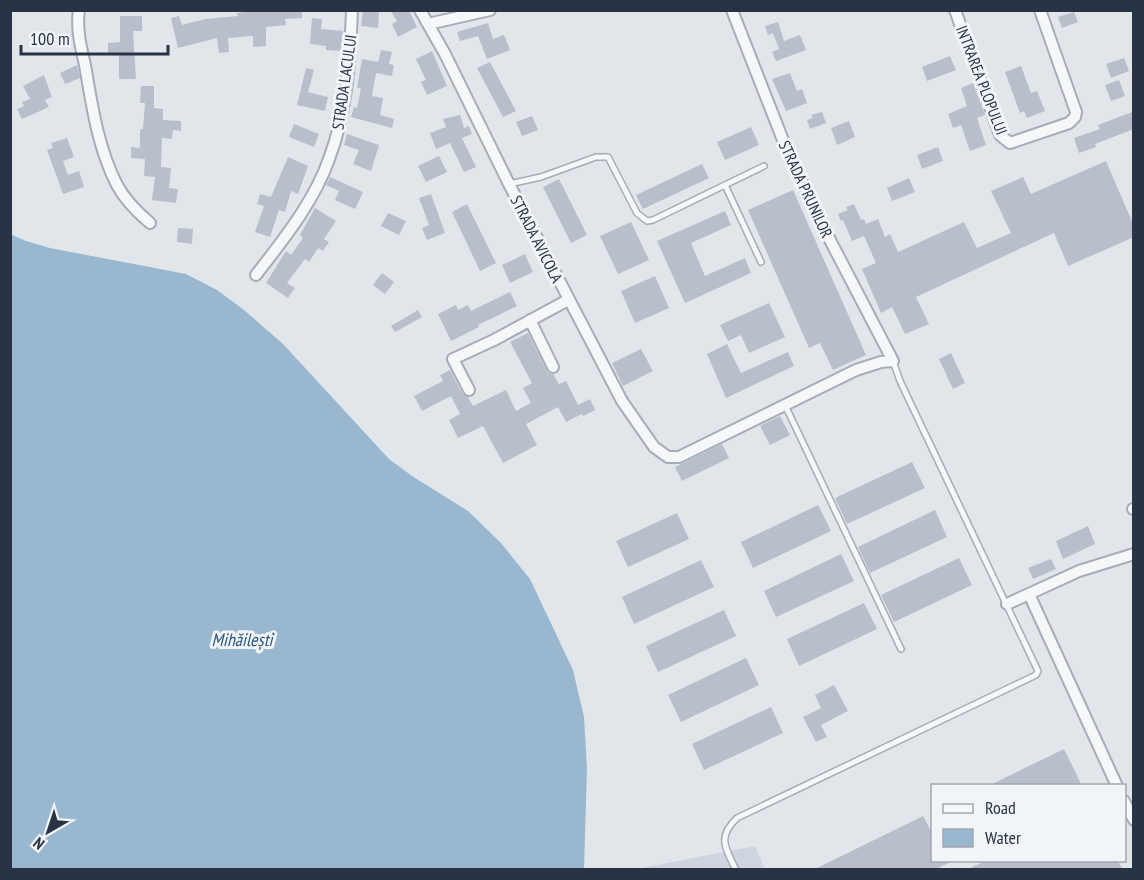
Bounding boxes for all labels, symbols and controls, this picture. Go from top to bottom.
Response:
scale bar [21,18,168,56]
street label: INTRAREA PLOPULUI [952,23,1012,137]
text: 100 m [30,27,70,50]
street label: STRADA LACULUI [327,33,361,131]
street label: STRADA PRUNILOR [775,137,837,241]
street label: STRADA AVICOLA [507,192,568,286]
water label: Mihăilești [212,628,275,651]
legend [931,784,1126,862]
text: Road [985,796,1016,819]
north arrow [18,802,78,862]
text: Water [985,826,1021,849]
text: N [29,833,48,854]

